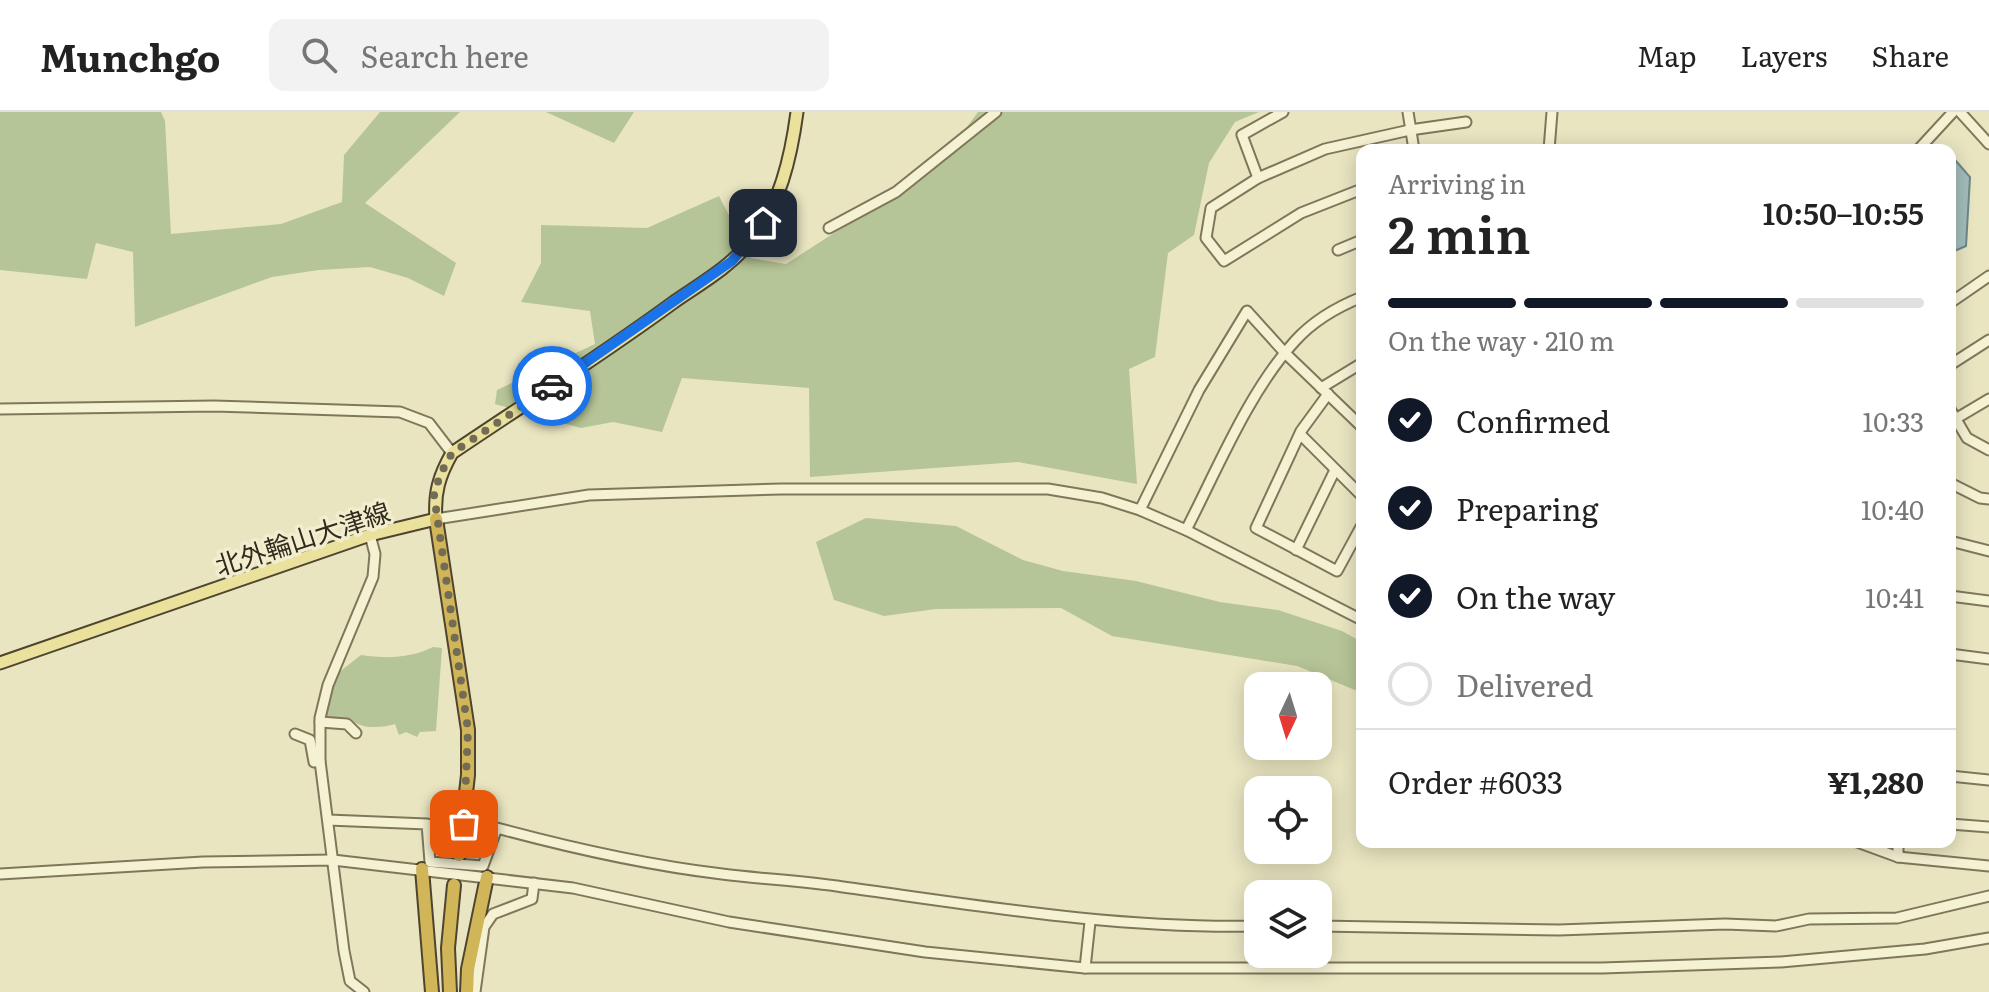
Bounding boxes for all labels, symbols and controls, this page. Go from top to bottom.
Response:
search box [269,19,829,91]
text: Munchgo [40,27,221,84]
icon: search [297,33,341,77]
text: Search here [361,33,529,77]
text: Map [1637,34,1696,76]
text: Layers [1740,34,1827,76]
text: Share [1871,34,1949,76]
text: Arriving in [1388,163,1526,202]
pin [729,189,797,257]
text: 10:50–10:55 [1763,190,1924,234]
text: 2 min [1388,193,1531,270]
icon: home [741,201,785,245]
text: On the way · 210 m [1388,320,1614,359]
courier [512,346,592,426]
icon: car [530,364,574,408]
icon: check [1388,398,1432,442]
text: Confirmed [1456,398,1610,442]
text: 10:33 [1863,401,1924,440]
icon: check [1388,486,1432,530]
text: Preparing [1456,486,1598,530]
text: 10:40 [1861,489,1924,528]
street label: 北外輪山大津線 [209,490,395,584]
icon: check [1388,574,1432,618]
text: On the way [1456,574,1615,618]
text: 10:41 [1865,577,1924,616]
text: Delivered [1456,662,1593,706]
north arrow [1244,672,1332,760]
map controls [1244,672,1332,968]
text: Order #6033 [1388,759,1563,803]
text: ¥1,280 [1827,759,1924,803]
button: locate [1244,776,1332,864]
pin [430,790,498,858]
icon: bag [442,802,486,846]
button: layers [1244,880,1332,968]

